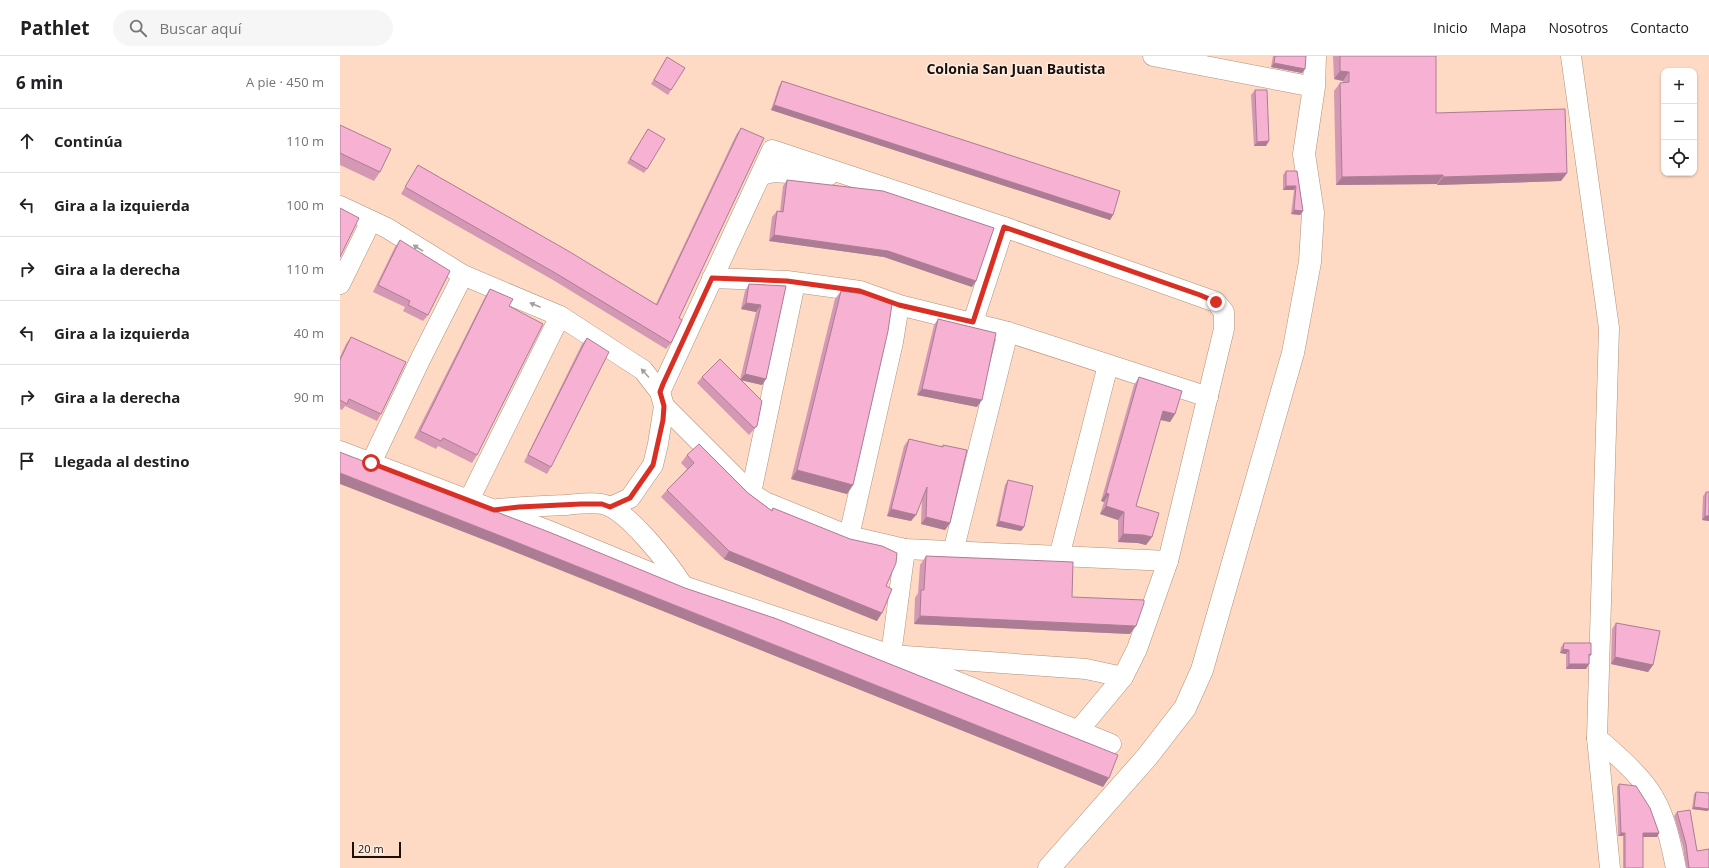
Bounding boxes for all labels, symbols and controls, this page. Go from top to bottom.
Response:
search box [113,10,393,46]
text: Pathlet [20,15,89,41]
icon: search [127,17,149,39]
text: Buscar aquí [159,18,242,38]
text: Inicio [1433,18,1468,37]
text: Mapa [1490,18,1526,37]
text: Nosotros [1548,18,1608,37]
text: Contacto [1630,18,1689,37]
district label: Colonia San Juan Bautista [926,59,1106,78]
map controls [1661,68,1697,176]
button: + [1661,68,1697,104]
text: 6 min [16,71,63,94]
text: A pie · 450 m [246,73,324,91]
button: − [1661,104,1697,140]
icon: ahead [16,130,38,152]
text: Continúa [54,131,123,151]
text: 110 m [286,132,324,150]
button: locate [1661,140,1697,176]
icon: left [16,194,38,216]
text: Gira a la izquierda [54,195,190,215]
text: 100 m [286,196,324,214]
one-way arrow [413,244,424,252]
icon: right [16,258,38,280]
text: Gira a la derecha [54,259,180,279]
text: 110 m [286,260,324,278]
route end [1207,293,1225,311]
one-way arrow [528,302,540,308]
icon: left [16,322,38,344]
text: Gira a la izquierda [54,323,190,343]
text: 40 m [294,324,324,342]
one-way arrow [640,368,650,378]
icon: right [16,386,38,408]
text: Gira a la derecha [54,387,180,407]
text: 90 m [294,388,324,406]
icon: arrive [16,450,38,472]
text: Llegada al destino [54,451,189,471]
route start [362,454,380,472]
scale bar [352,840,401,859]
text: 20 m [358,841,384,856]

